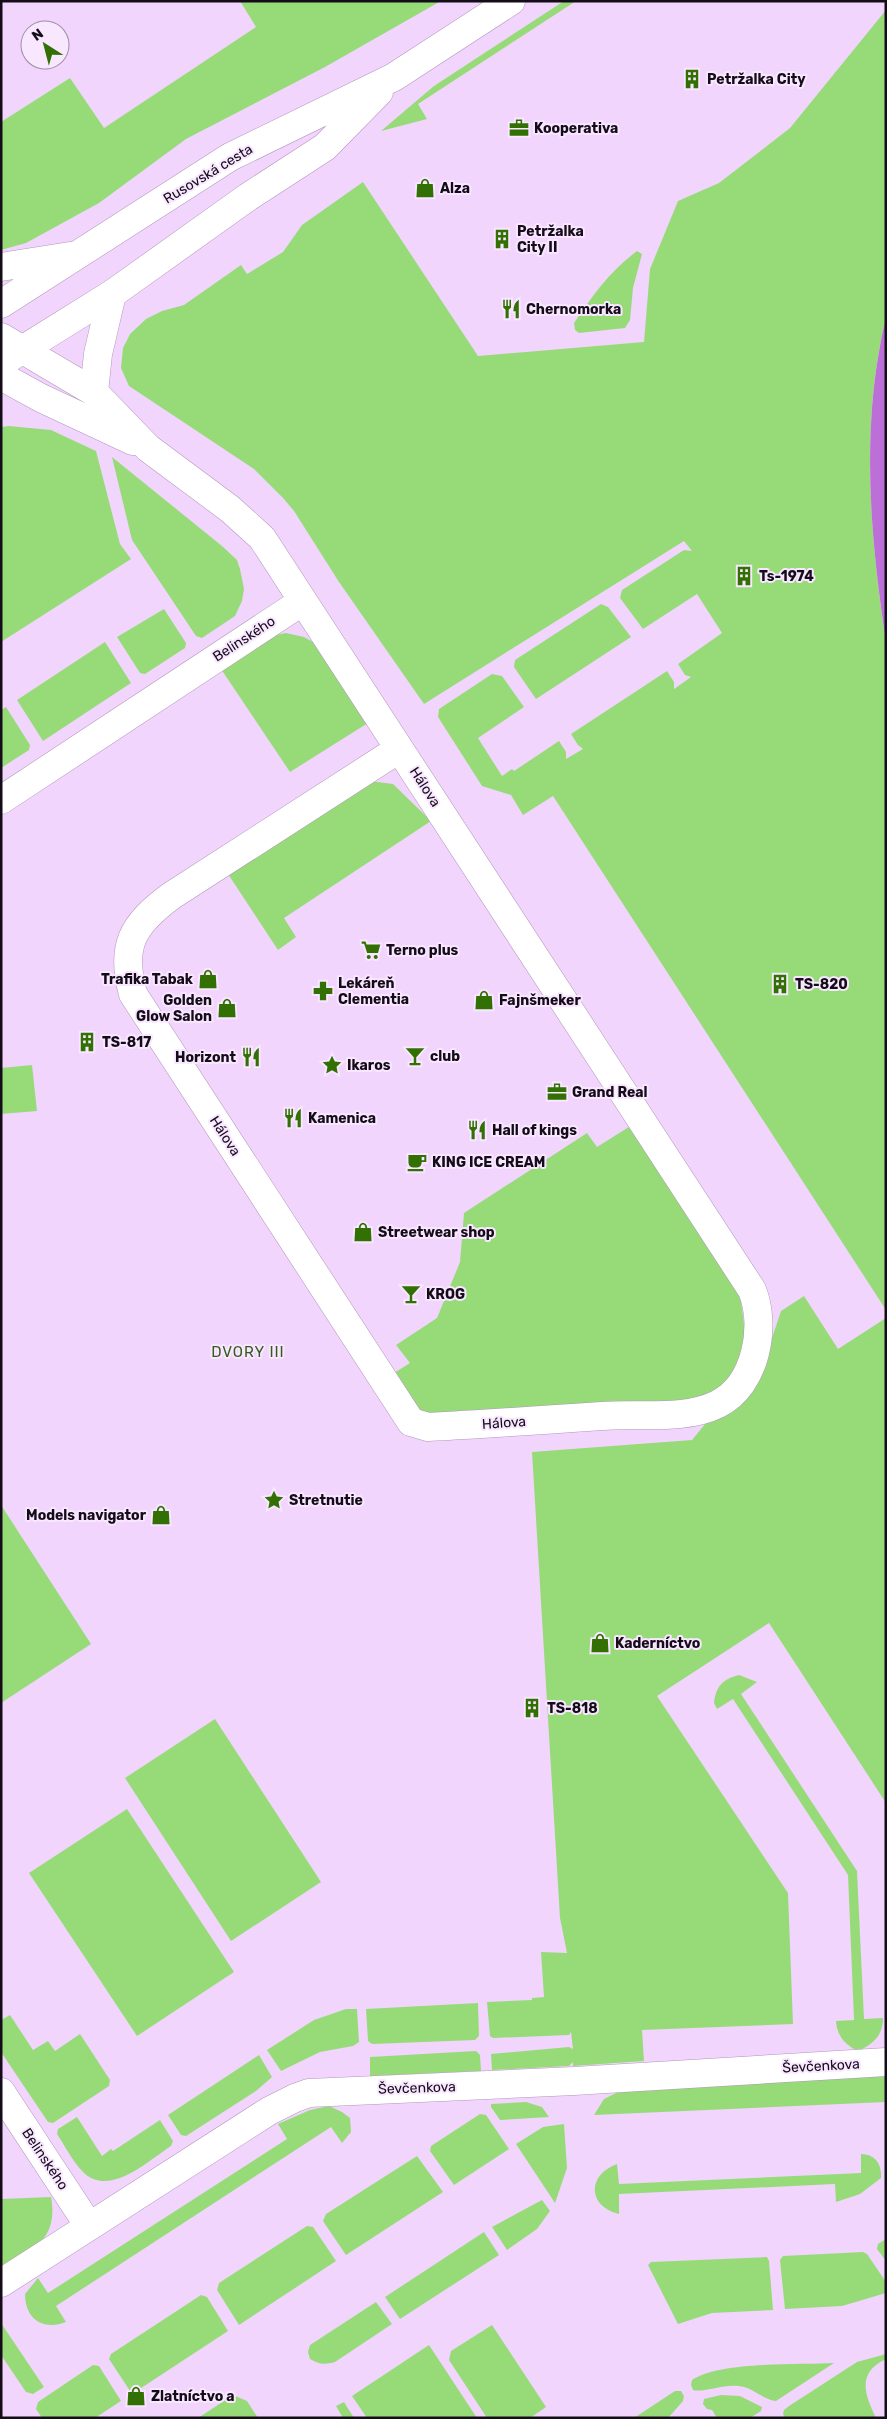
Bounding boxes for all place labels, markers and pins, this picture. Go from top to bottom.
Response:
building icon: Petržalka City [681,68,703,90]
place label: Petržalka City [707,71,806,88]
office icon: Kooperativa [508,117,530,139]
place label: Kooperativa [534,120,618,137]
shop icon: Alza [414,177,436,199]
place label: Alza [440,180,470,197]
place label: Petržalka City II [517,223,584,256]
building icon: Petržalka City II [491,228,513,250]
restaurant icon: Chernomorka [500,298,522,320]
place label: Chernomorka [526,301,621,318]
building icon: Ts-1974 [733,565,755,587]
place label: Ts-1974 [759,568,814,585]
supermarket icon: Terno plus [360,939,382,961]
place label: Terno plus [386,942,459,959]
shop icon: Trafika Tabak [197,968,219,990]
place label: Trafika Tabak [101,971,194,988]
building icon: TS-820 [769,973,791,995]
place label: Lekáreň Clementia [338,975,409,1008]
place label: TS-820 [795,976,848,993]
pharmacy icon: Lekáreň Clementia [312,980,334,1002]
shop icon: Fajnšmeker [473,989,495,1011]
place label: Golden Glow Salon [136,992,212,1025]
place label: Fajnšmeker [499,992,581,1009]
shop icon: Golden Glow Salon [216,997,238,1019]
building icon: TS-817 [76,1031,98,1053]
place label: TS-817 [102,1034,151,1051]
bar icon: club [404,1045,426,1067]
restaurant icon: Horizont [240,1046,262,1068]
place label: club [430,1048,460,1065]
place label: Horizont [175,1049,236,1066]
place icon: Ikaros [321,1054,343,1076]
place label: Ikaros [347,1057,391,1074]
office icon: Grand Real [546,1081,568,1103]
place label: Grand Real [572,1084,648,1101]
restaurant icon: Kamenica [282,1107,304,1129]
place label: Kamenica [308,1110,376,1127]
restaurant icon: Hall of kings [466,1119,488,1141]
place label: Hall of kings [492,1122,577,1139]
cafe icon: KING ICE CREAM [406,1151,428,1173]
place label: KING ICE CREAM [432,1154,545,1171]
shop icon: Streetwear shop [352,1221,374,1243]
place label: Streetwear shop [378,1224,495,1241]
bar icon: KROG [400,1283,422,1305]
place label: KROG [426,1286,465,1303]
place icon: Stretnutie [263,1489,285,1511]
place label: Stretnutie [289,1492,363,1509]
shop icon: Models navigator [150,1504,172,1526]
place label: Models navigator [26,1507,147,1524]
shop icon: Kaderníctvo [589,1632,611,1654]
place label: Kaderníctvo [615,1635,700,1652]
building icon: TS-818 [521,1697,543,1719]
place label: TS-818 [547,1700,598,1717]
shop icon: Zlatníctvo a [125,2385,147,2407]
place label: Zlatníctvo a [151,2388,235,2405]

